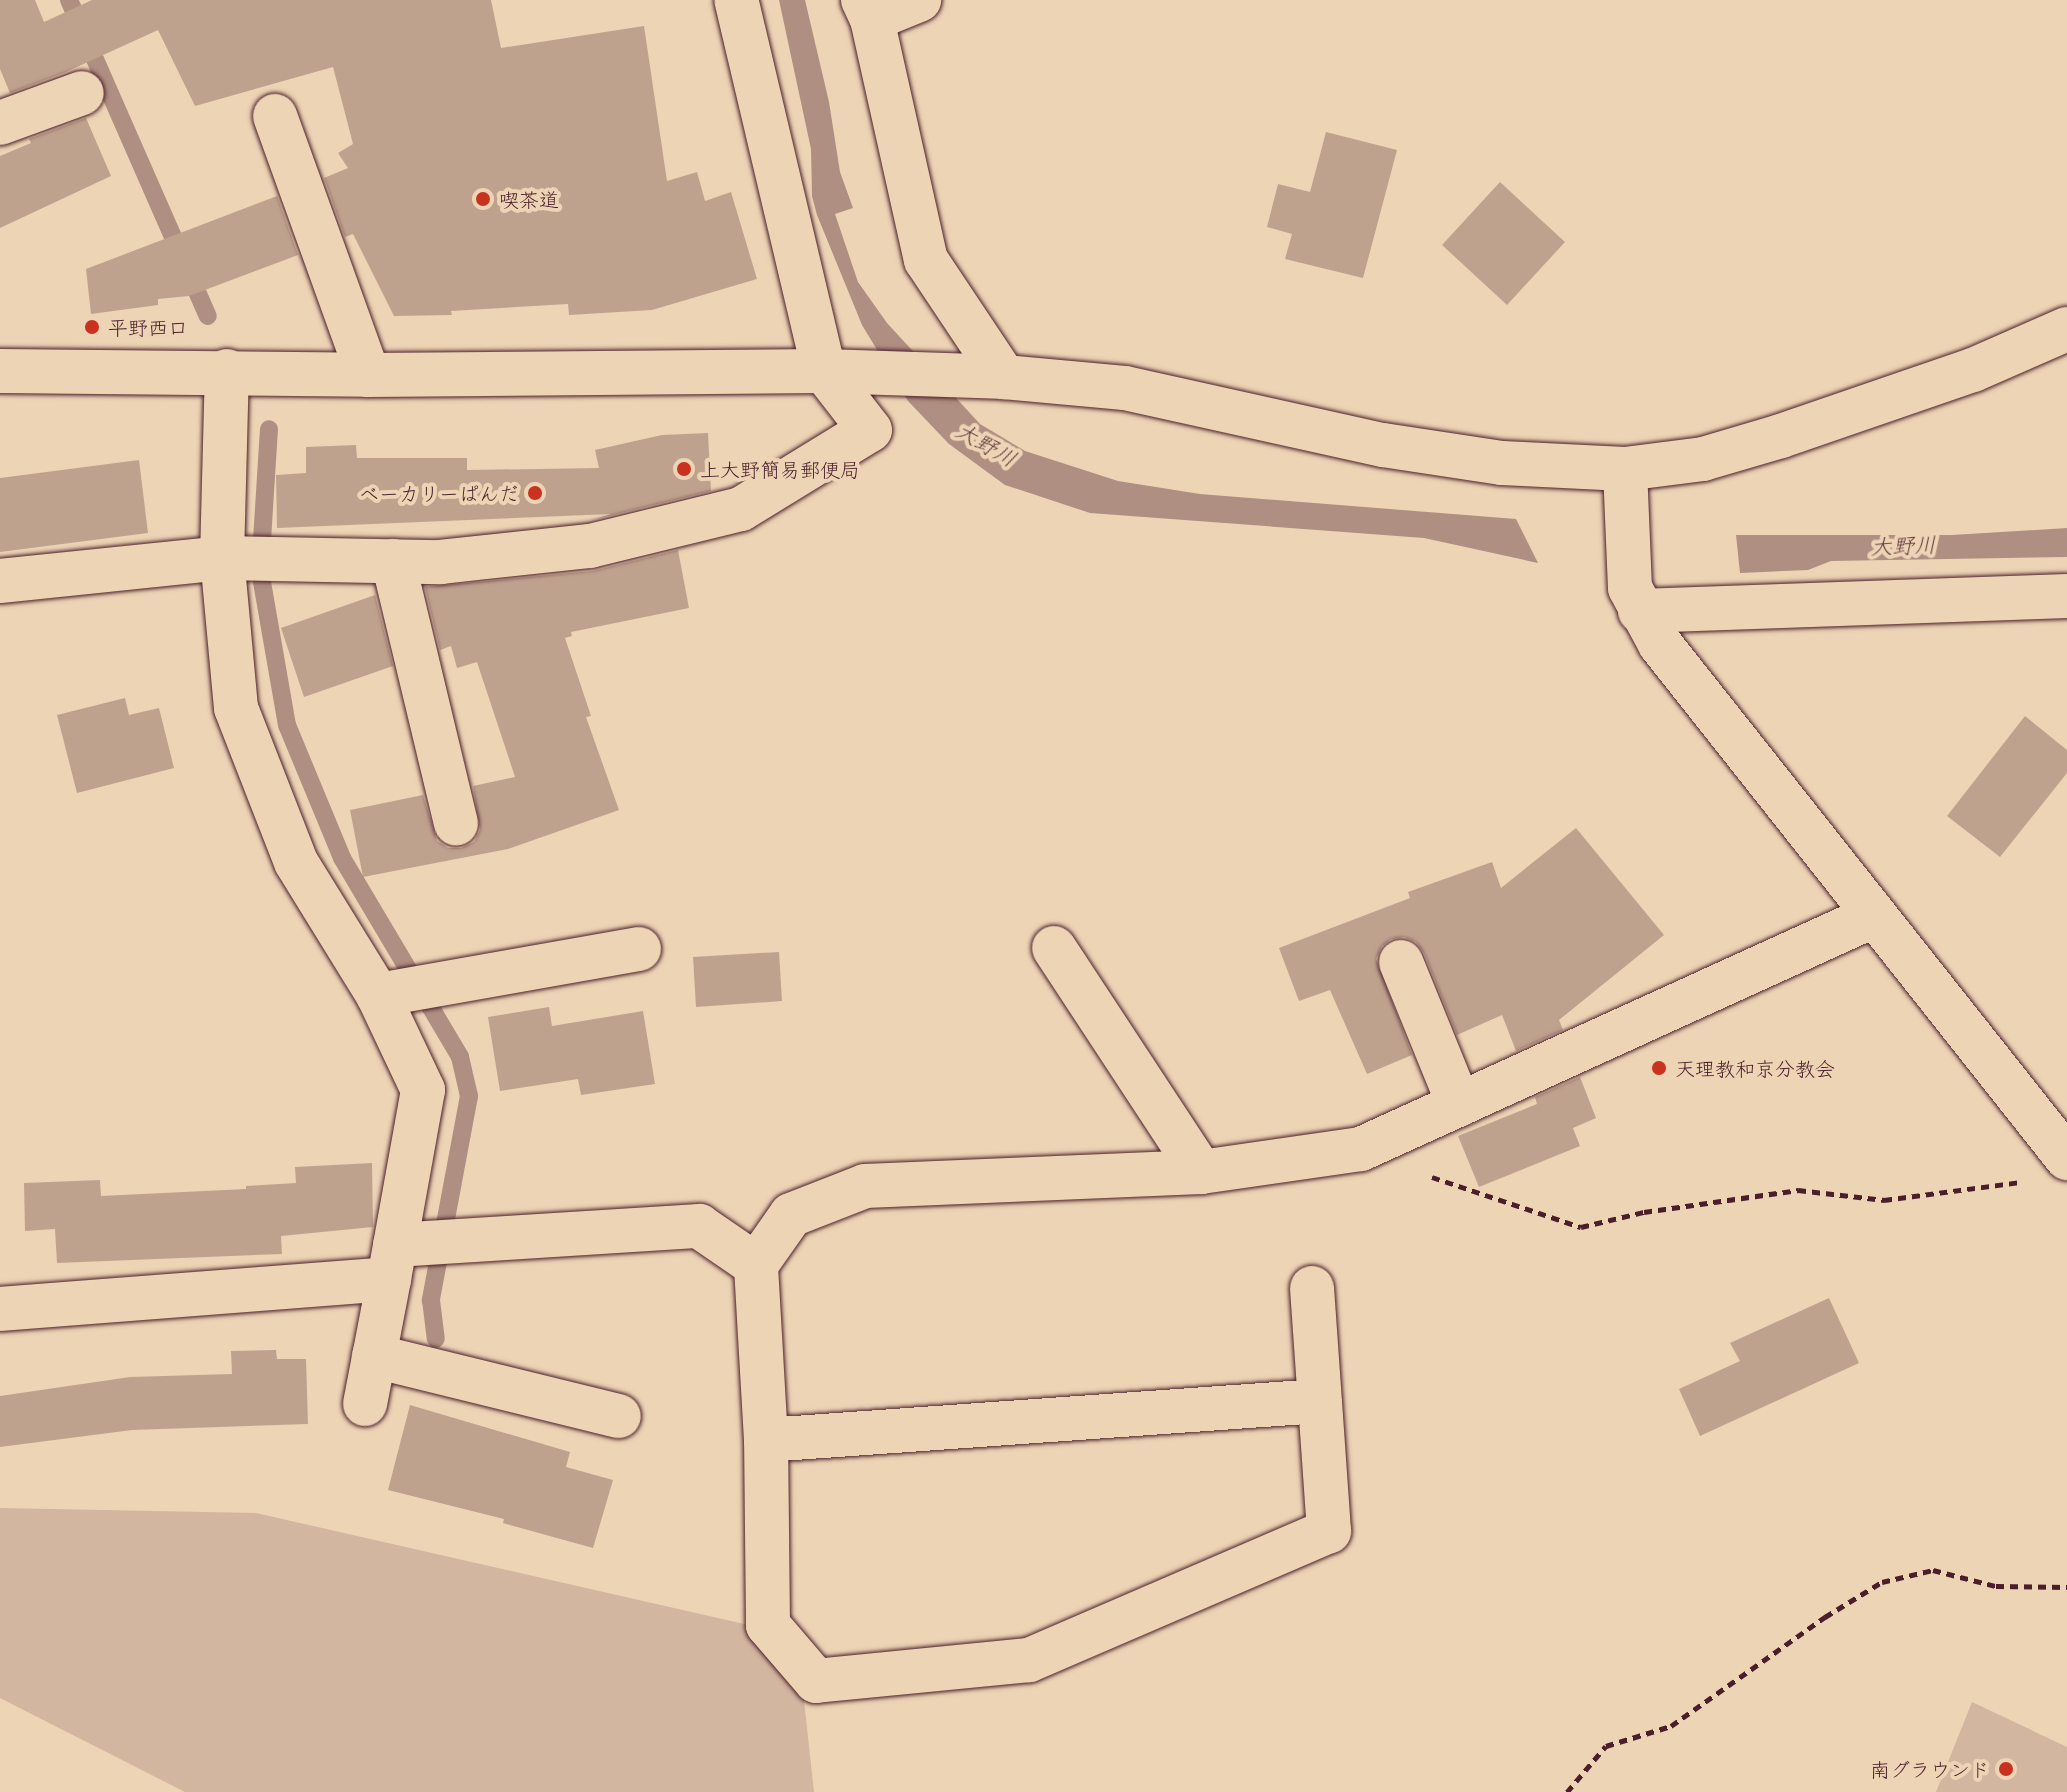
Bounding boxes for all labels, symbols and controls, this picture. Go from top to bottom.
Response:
place label: 喫茶道 [499,187,559,211]
marker: 喫茶道 [474,190,492,208]
place label: 平野西口 [108,315,188,339]
marker: 平野西口 [83,318,101,336]
water label: 大野川 [952,415,1022,471]
place label: 上大野簡易郵便局 [700,457,860,481]
marker: 上大野簡易郵便局 [675,460,693,478]
place label: ベーカリーぱんだ [359,481,519,505]
marker: ベーカリーぱんだ [526,484,544,502]
water label: 大野川 [1870,530,1936,558]
place label: 天理教和京分教会 [1675,1056,1835,1080]
marker: 天理教和京分教会 [1650,1059,1668,1077]
place label: 南グラウンド [1870,1757,1990,1781]
marker: 南グラウンド [1997,1760,2015,1778]

